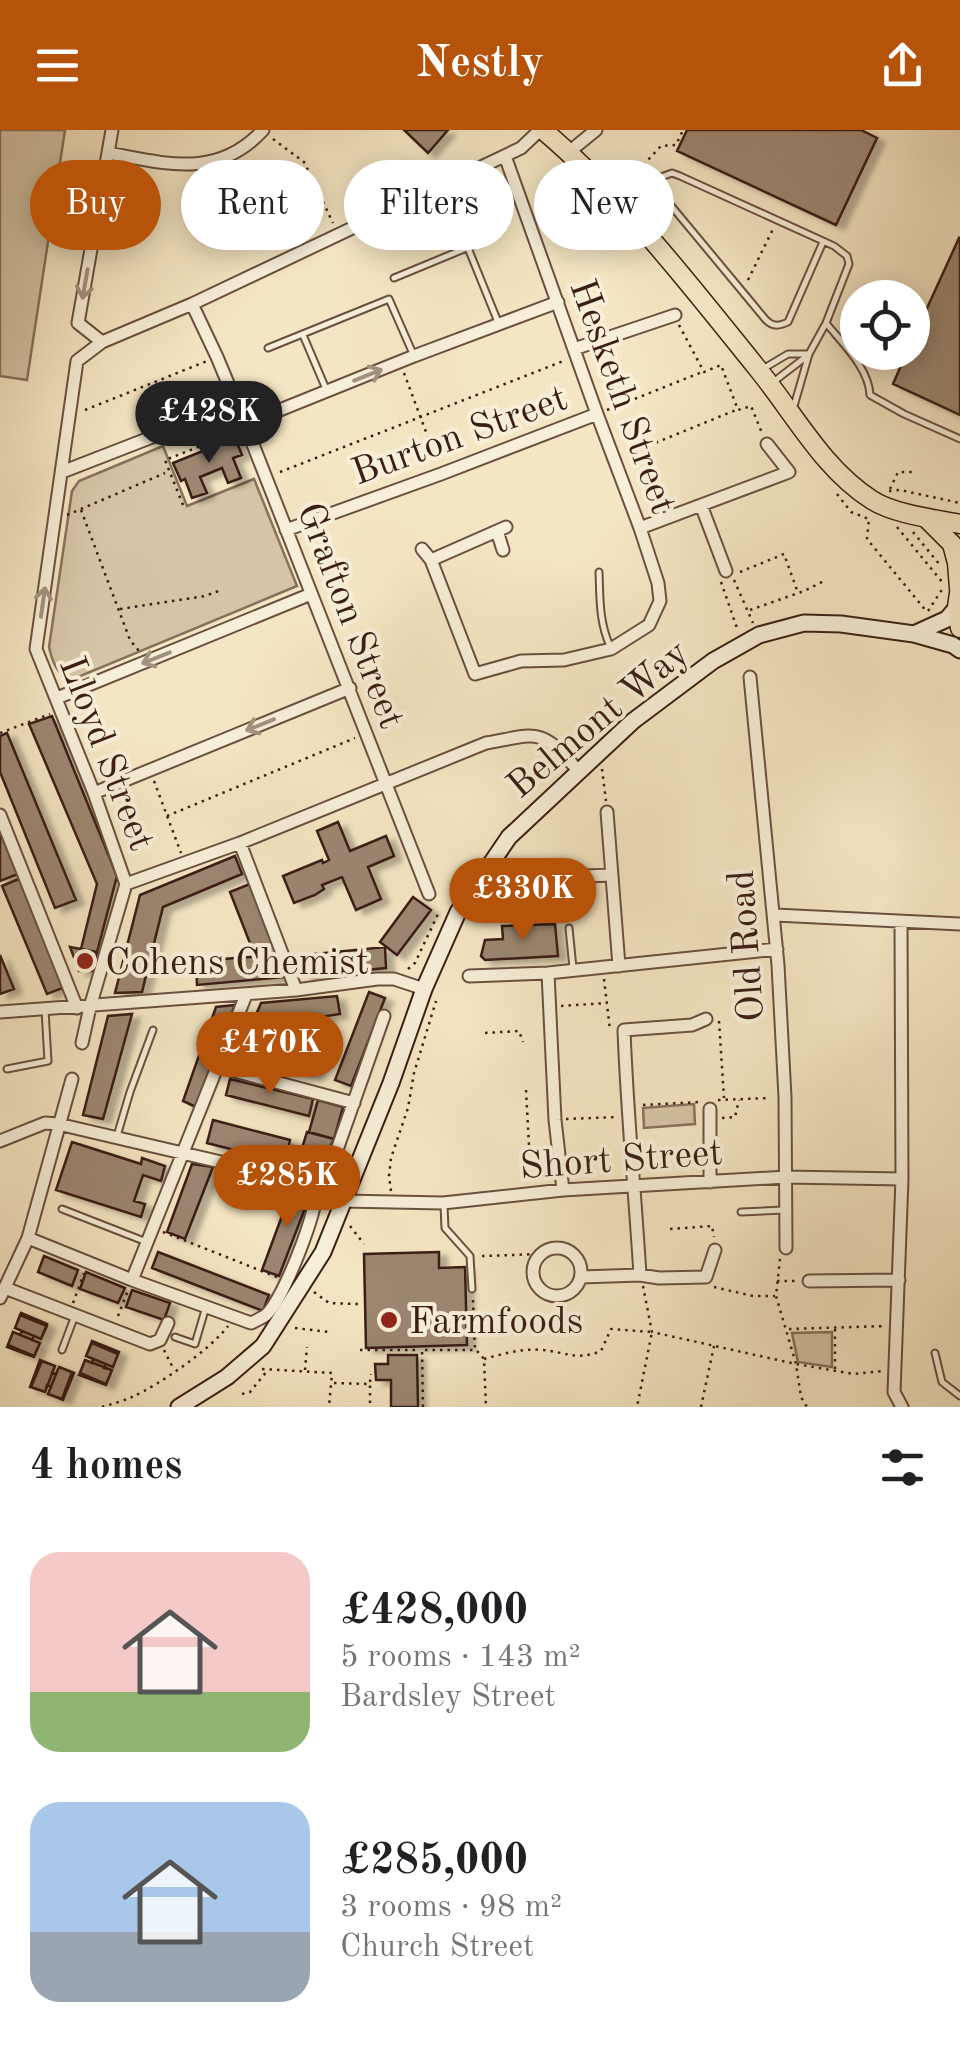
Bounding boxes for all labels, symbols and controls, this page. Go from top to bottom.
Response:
icon: menu [30,38,85,93]
icon: share [875,38,930,93]
text: Nestly [416,42,544,87]
chip: Buy [30,160,161,250]
chip: Rent [181,160,324,250]
chip: Filters [344,160,514,250]
chip: New [534,160,674,250]
one-way arrow [75,267,94,299]
street label: Hesketh Street [561,275,681,519]
map controls [840,280,930,370]
button: locate [840,280,930,370]
one-way arrow [352,365,383,383]
street label: Burton Street [347,380,573,493]
pin: £428K [139,381,279,466]
text: £428K [157,397,261,429]
street label: Grafton Street [289,498,410,734]
one-way arrow [34,586,52,619]
street label: Belmont Way [501,634,697,807]
one-way arrow [142,650,172,668]
street label: Lloyd Street [51,652,160,856]
one-way arrow [245,717,275,735]
pin: £330K [453,858,593,943]
street label: Old Road [724,869,772,1023]
text: £330K [471,874,575,906]
place label: Cohens Chemist [105,945,369,983]
marker: Cohens Chemist [74,950,96,972]
pin: £470K [200,1012,340,1097]
text: £470K [218,1028,322,1060]
street label: Short Street [518,1135,724,1187]
pin: £285K [217,1145,357,1230]
text: £285K [235,1161,339,1193]
place label: Farmfoods [409,1304,583,1342]
marker: Farmfoods [378,1309,400,1331]
icon: filters [875,1440,930,1495]
text: 4 homes [30,1446,182,1488]
text: £428,000 [340,1591,528,1633]
icon: home [110,1592,230,1712]
text: 5 rooms · 143 m² [340,1642,581,1674]
text: Bardsley Street [340,1682,556,1714]
text: £285,000 [340,1841,528,1883]
icon: home [110,1842,230,1962]
text: 3 rooms · 98 m² [340,1892,562,1924]
text: Church Street [340,1932,534,1964]

